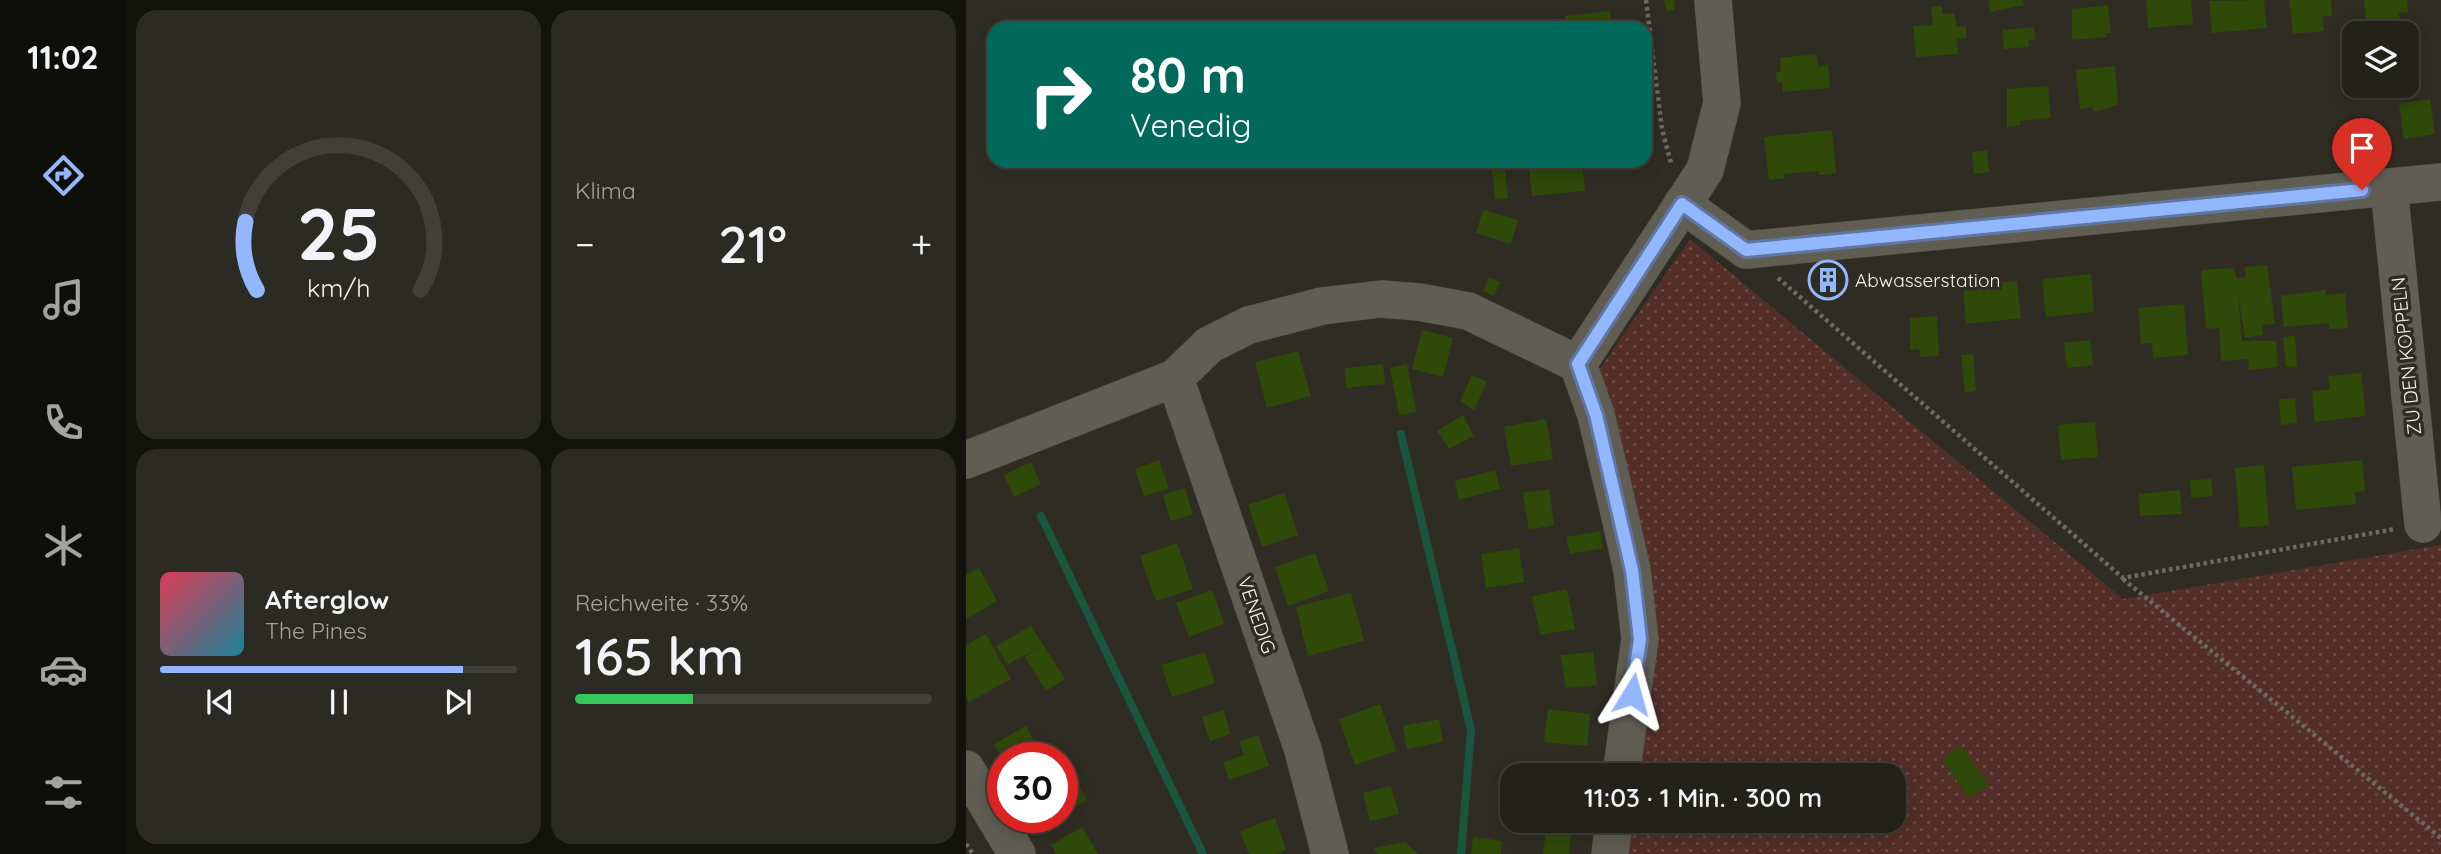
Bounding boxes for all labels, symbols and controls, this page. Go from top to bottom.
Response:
map controls [2342,21,2419,98]
button: layers [2342,21,2419,98]
text: 11:02 [27,37,99,77]
text: 80 m [1130,44,1246,105]
icon: right [1015,49,1106,140]
text: Venedig [1130,105,1251,145]
pin [2332,118,2392,190]
icon: arrive [2343,129,2381,167]
icon: directions [39,151,88,200]
text: Klima [575,176,636,205]
text: 25 [297,188,380,279]
text: 21° [718,211,787,276]
text: − [575,220,595,268]
text: + [911,220,932,268]
building icon: Abwasserstation [1807,259,1849,301]
place label: Abwasserstation [1855,268,2000,292]
text: km/h [307,272,370,303]
icon: music [39,275,88,324]
street label: ZU DEN KOPPELN [2386,276,2426,436]
icon: phone [39,398,88,447]
icon: climate [39,521,88,570]
street label: VENEDIG [1233,573,1281,657]
text: Afterglow [265,583,389,616]
text: Reichweite · 33% [575,588,748,617]
text: The Pines [265,616,367,645]
text: 165 km [575,623,744,688]
icon: car [39,645,88,694]
position arrow [1595,657,1669,731]
icon: previous [201,683,239,721]
icon: pause [320,683,358,721]
icon: next [439,683,477,721]
speed limit sign: 30 [987,742,1078,833]
icon: filters [39,768,88,817]
text: 11:03 · 1 Min. · 300 m [1584,781,1822,814]

